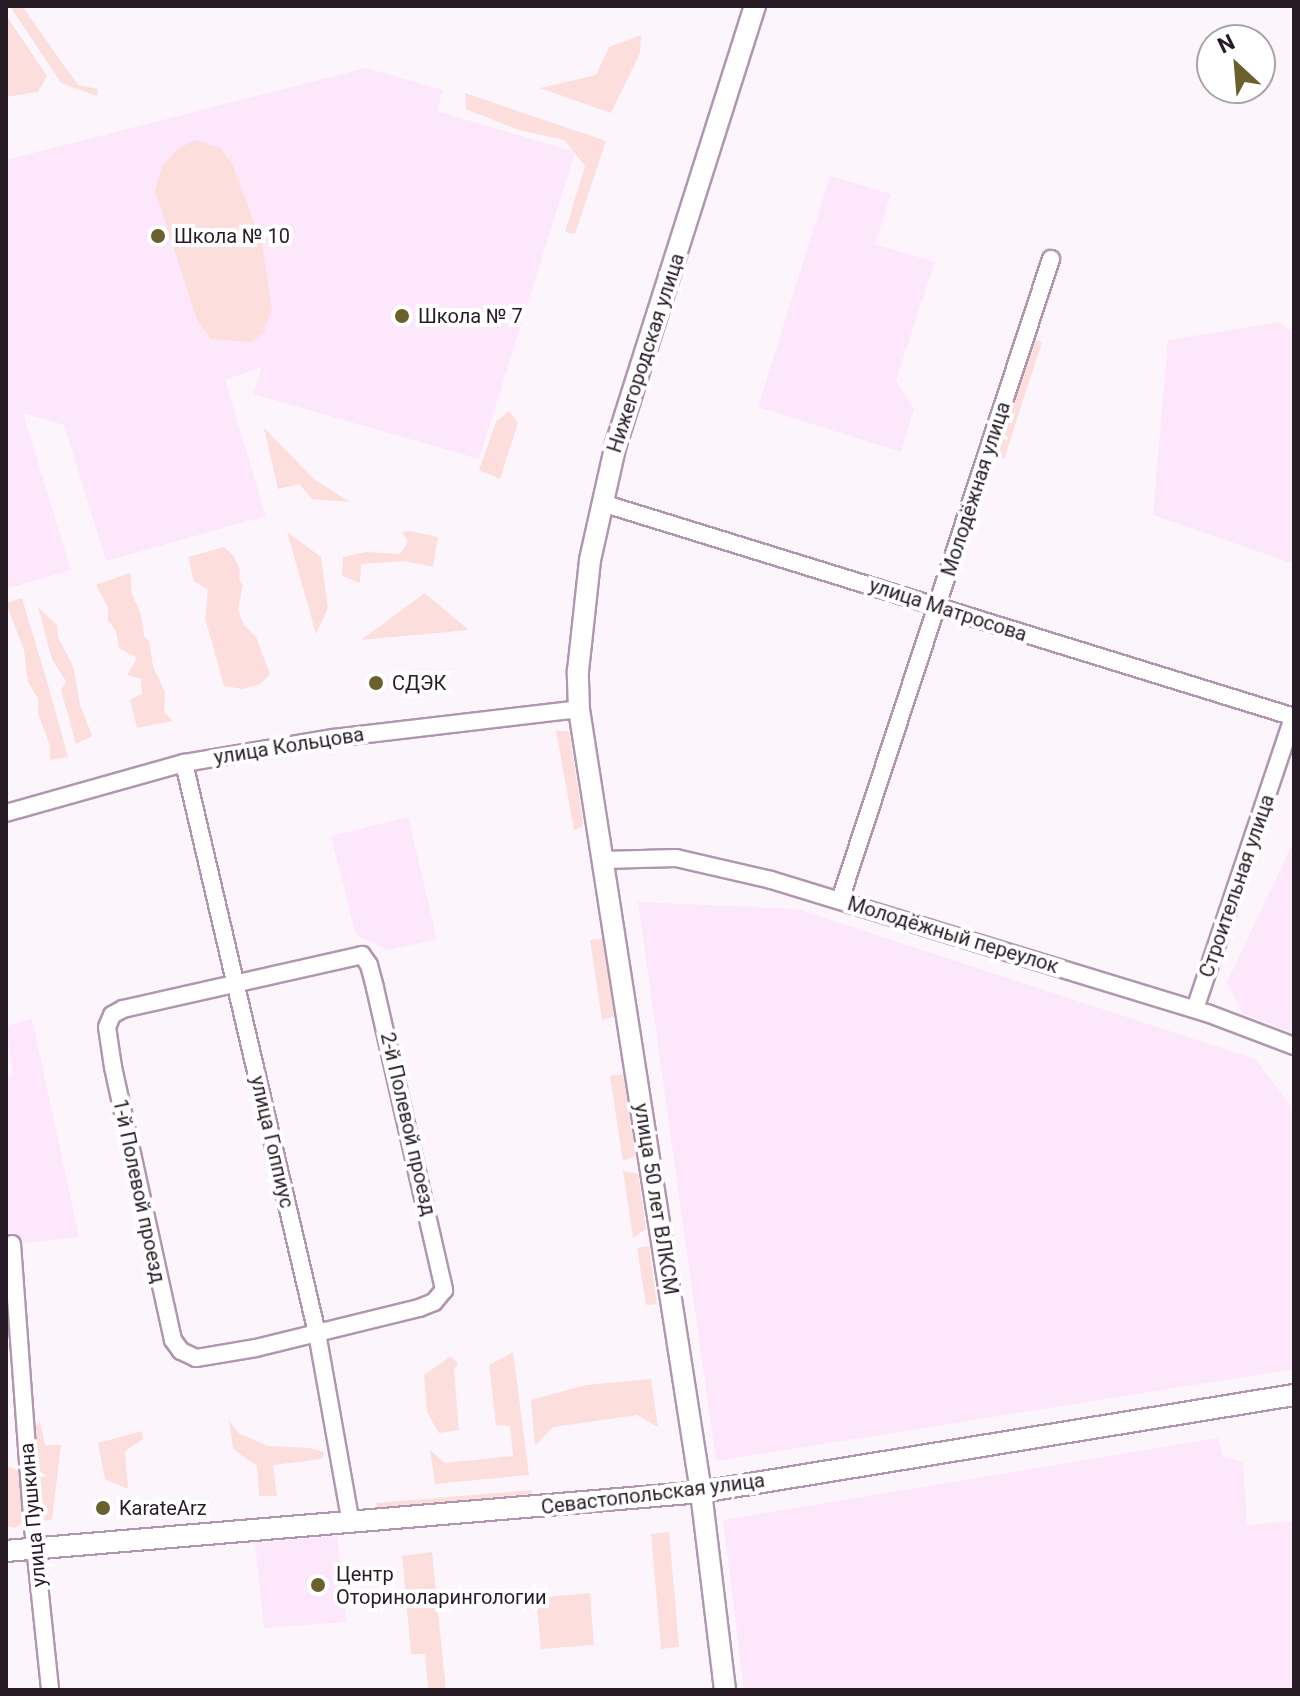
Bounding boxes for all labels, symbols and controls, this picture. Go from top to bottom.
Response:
north arrow [1196,24,1276,104]
text: N [1214,29,1239,58]
place label: Школа № 10 [174,224,290,248]
marker: Школа № 10 [149,227,167,245]
street label: Нижегородская улица [602,250,690,456]
place label: Школа № 7 [418,304,523,328]
marker: Школа № 7 [393,307,411,325]
street label: Молодёжная улица [936,399,1016,579]
street label: улица Матросова [866,573,1030,647]
place label: СДЭК [392,671,446,695]
marker: СДЭК [367,674,385,692]
street label: улица Кольцова [212,722,366,770]
street label: Строительная улица [1194,791,1280,981]
street label: Молодёжный переулок [845,891,1061,979]
street label: 2-й Полевой проезд [375,1030,441,1218]
street label: улица Гоппиус [245,1074,299,1210]
street label: 1-й Полевой проезд [108,1097,170,1285]
street label: улица 50 лет ВЛКСМ [629,1102,683,1296]
street label: улица Пушкина [15,1442,51,1588]
street label: Севастопольская улица [540,1468,766,1520]
place label: KarateArz [119,1496,207,1520]
marker: KarateArz [94,1499,112,1517]
place label: Центр Оториноларингологии [336,1562,547,1609]
marker: Центр Оториноларингологии [307,1574,329,1596]

